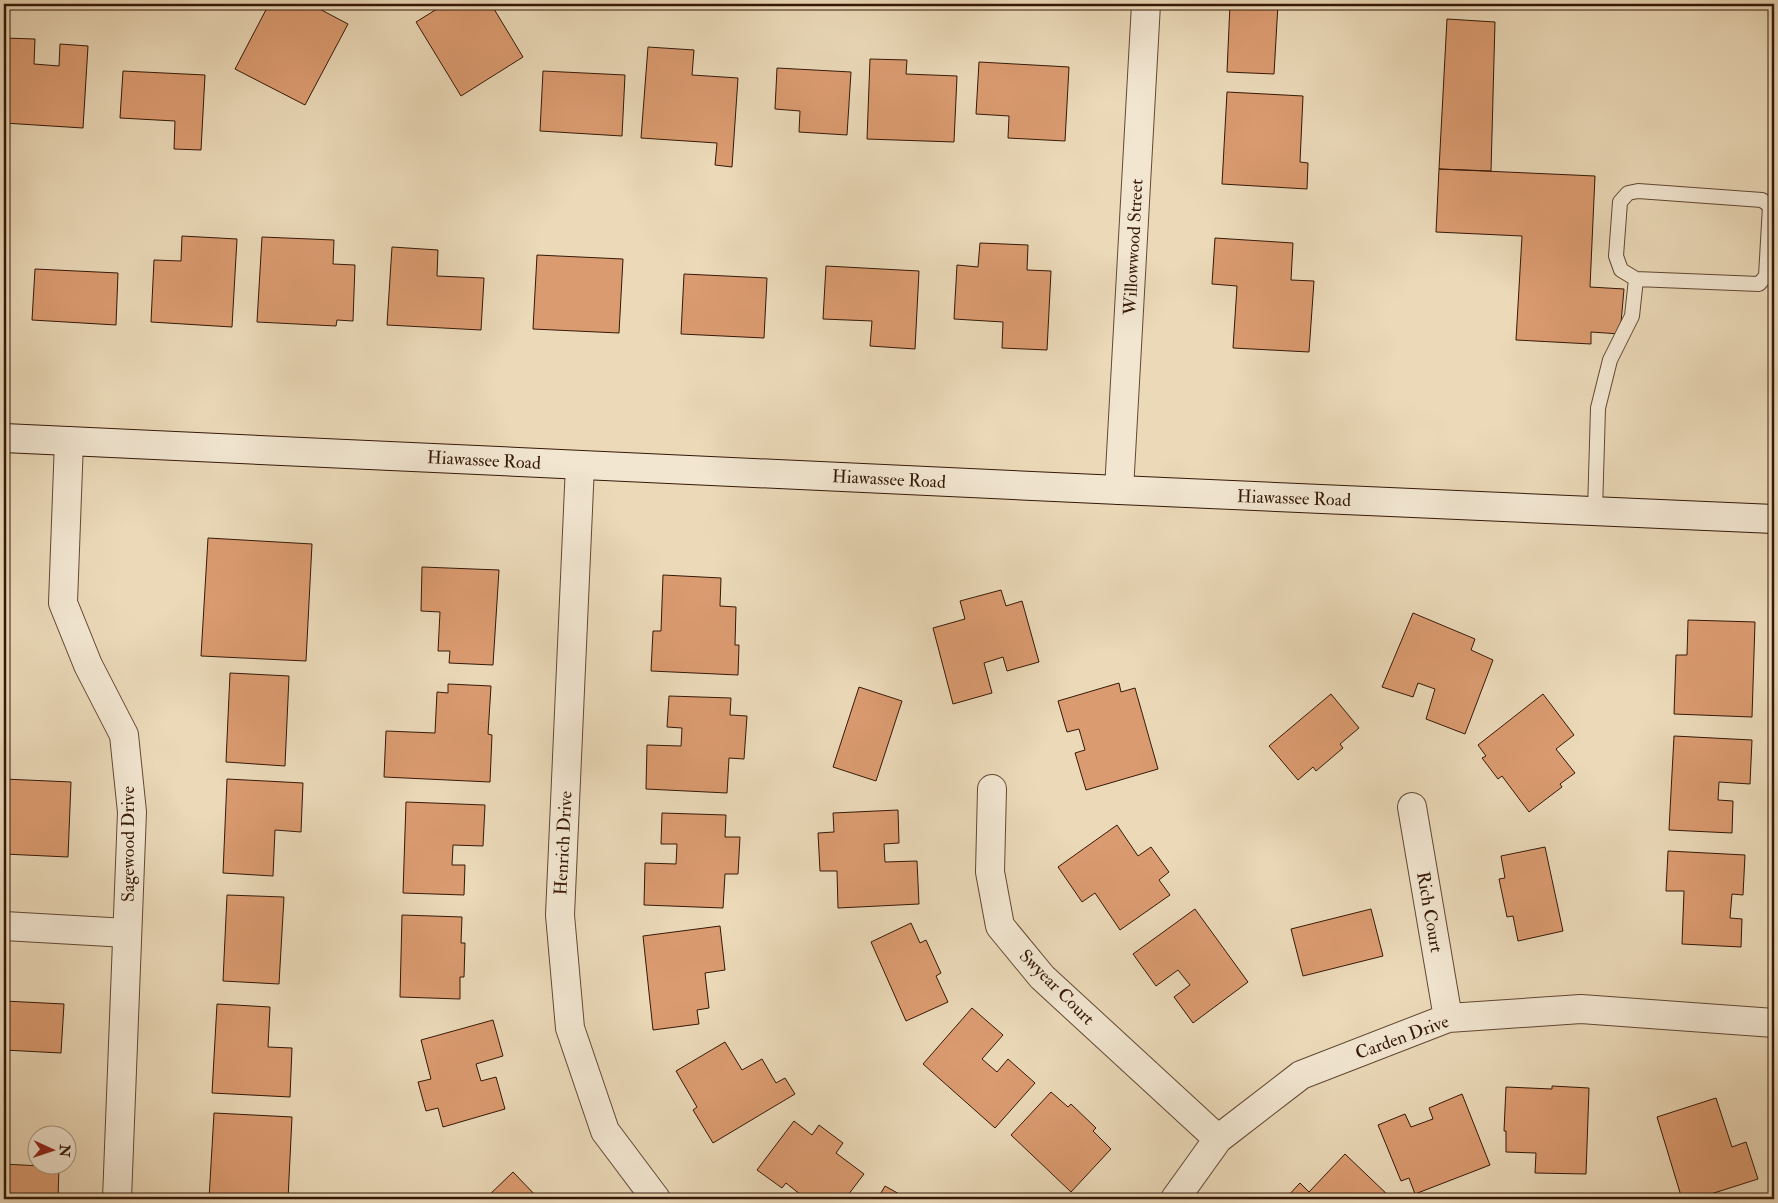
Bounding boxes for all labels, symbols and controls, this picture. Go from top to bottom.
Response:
street label: Willowwood Street [1118,178,1149,317]
street label: Hiawassee Road [426,446,542,475]
street label: Hiawassee Road [831,465,947,494]
street label: Hiawassee Road [1237,485,1351,512]
street label: Sagewood Drive [117,786,140,902]
street label: Henrich Drive [549,790,578,896]
street label: Rich Court [1411,870,1448,955]
street label: Swyear Court [1014,945,1099,1030]
street label: Carden Drive [1352,1010,1452,1065]
north arrow [28,1126,78,1176]
text: N [56,1143,73,1158]

